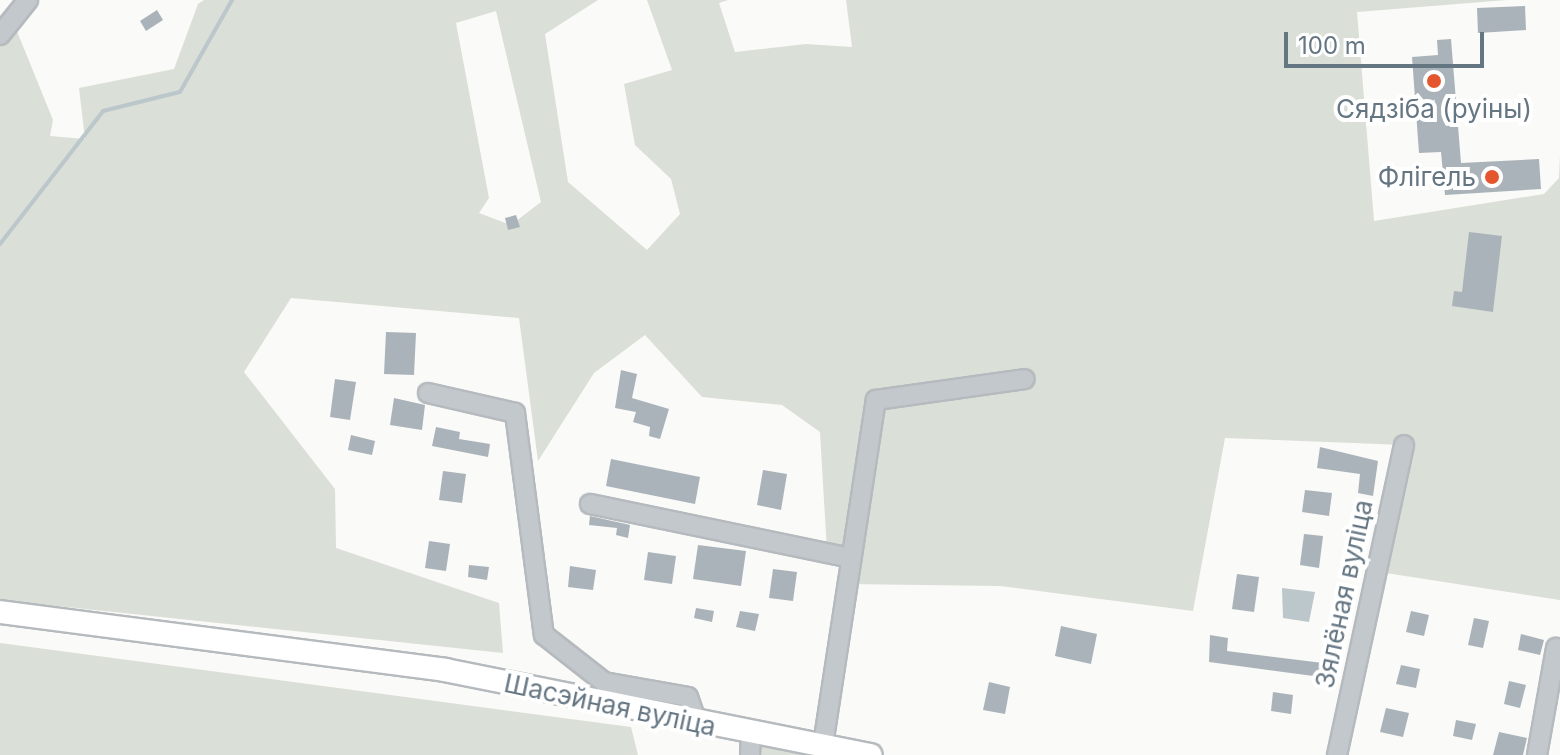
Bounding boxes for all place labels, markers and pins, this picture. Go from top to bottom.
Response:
marker: Сядзіба (руіны) [1425,72,1443,90]
place label: Сядзіба (руіны) [1336,93,1532,125]
place label: Флігель [1378,161,1476,193]
marker: Флігель [1483,168,1501,186]

